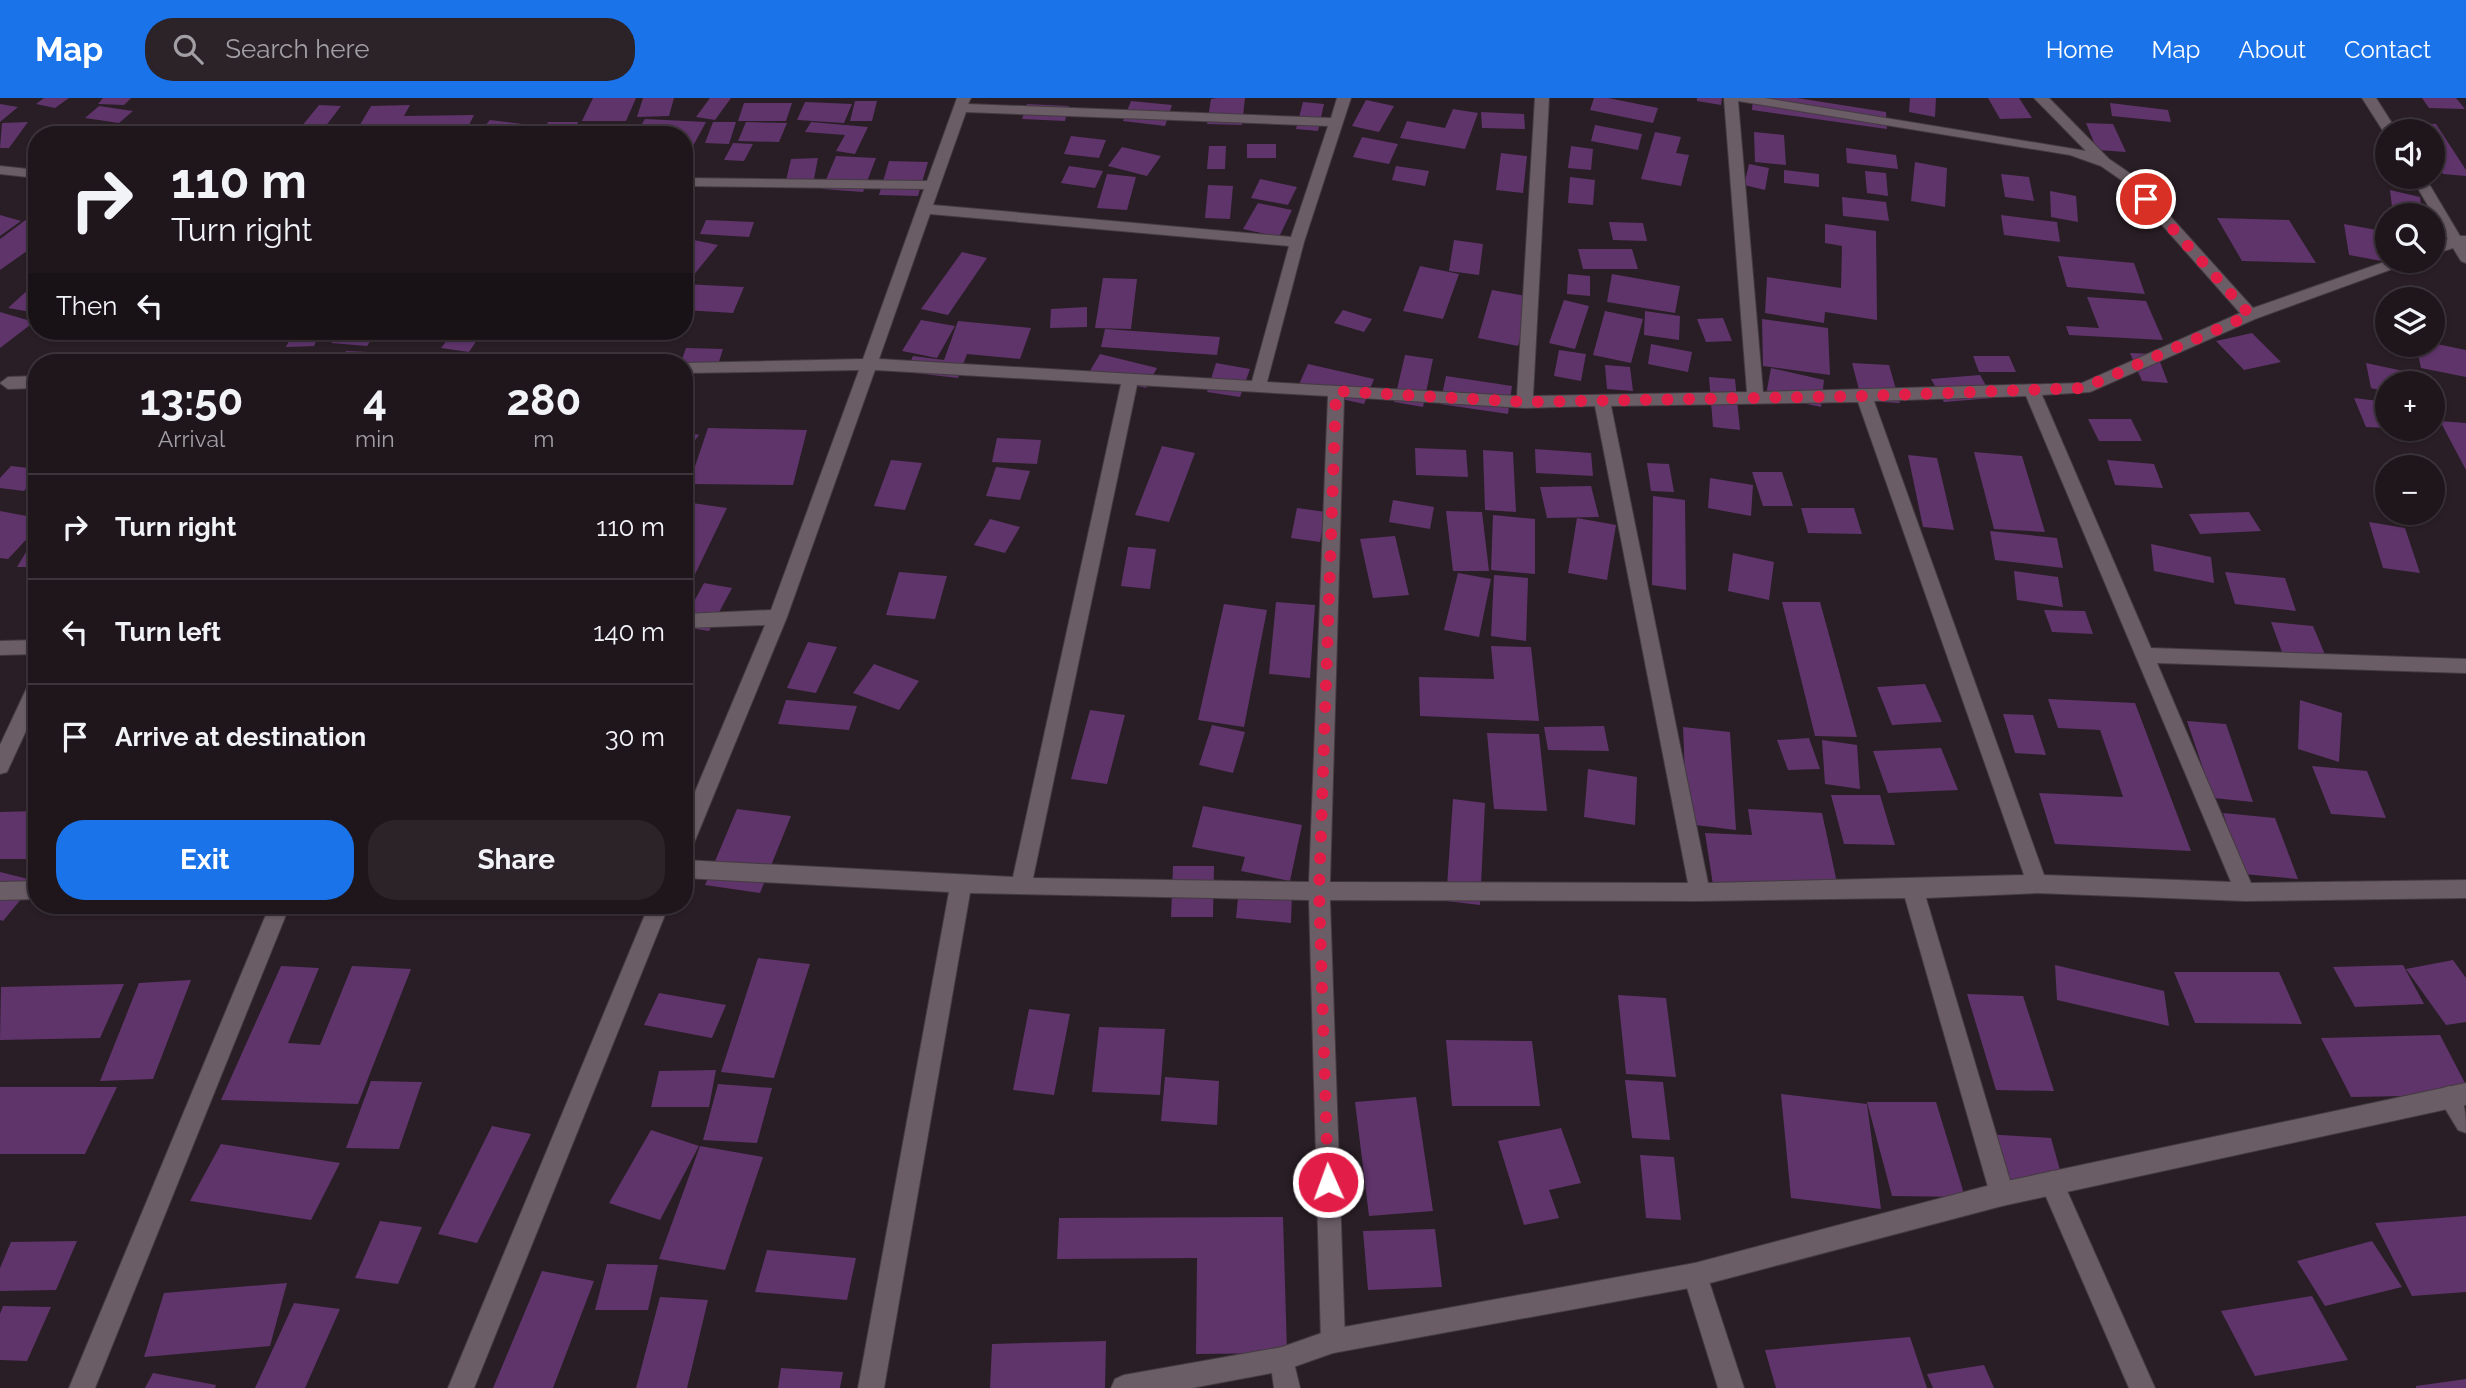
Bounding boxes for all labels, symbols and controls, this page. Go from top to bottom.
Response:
search box [145,18,635,81]
text: Map [35,30,103,69]
icon: search [169,30,207,68]
text: Search here [225,34,370,64]
text: Home [2046,35,2114,64]
text: Map [2152,35,2200,64]
text: About [2238,35,2306,64]
text: Contact [2344,35,2431,64]
map controls [2375,119,2445,525]
button: sound [2375,119,2445,189]
text: 110 m [171,152,307,209]
icon: right [56,154,147,245]
pin [2116,169,2176,229]
icon: arrive [2127,180,2165,218]
button: search [2375,203,2445,273]
text: Turn right [171,211,312,248]
icon: left [131,287,169,325]
button: layers [2375,287,2445,357]
text: Then [56,291,117,321]
button: + [2375,371,2445,441]
text: 13:50 [140,376,243,425]
text: 4 [363,376,387,425]
text: 280 [506,376,581,425]
text: Arrival [158,425,225,452]
text: min [355,425,395,452]
text: m [533,425,554,452]
button: − [2375,455,2445,525]
icon: right [56,508,94,546]
text: Turn right [115,512,236,542]
text: 110 m [596,512,665,542]
icon: left [56,613,94,651]
text: Turn left [115,617,221,647]
text: 140 m [593,617,665,647]
icon: arrive [56,718,94,756]
text: Arrive at destination [115,722,366,752]
text: 30 m [605,722,665,752]
button: Exit [56,820,354,900]
button: Share [368,820,665,900]
position arrow [1291,1145,1365,1219]

